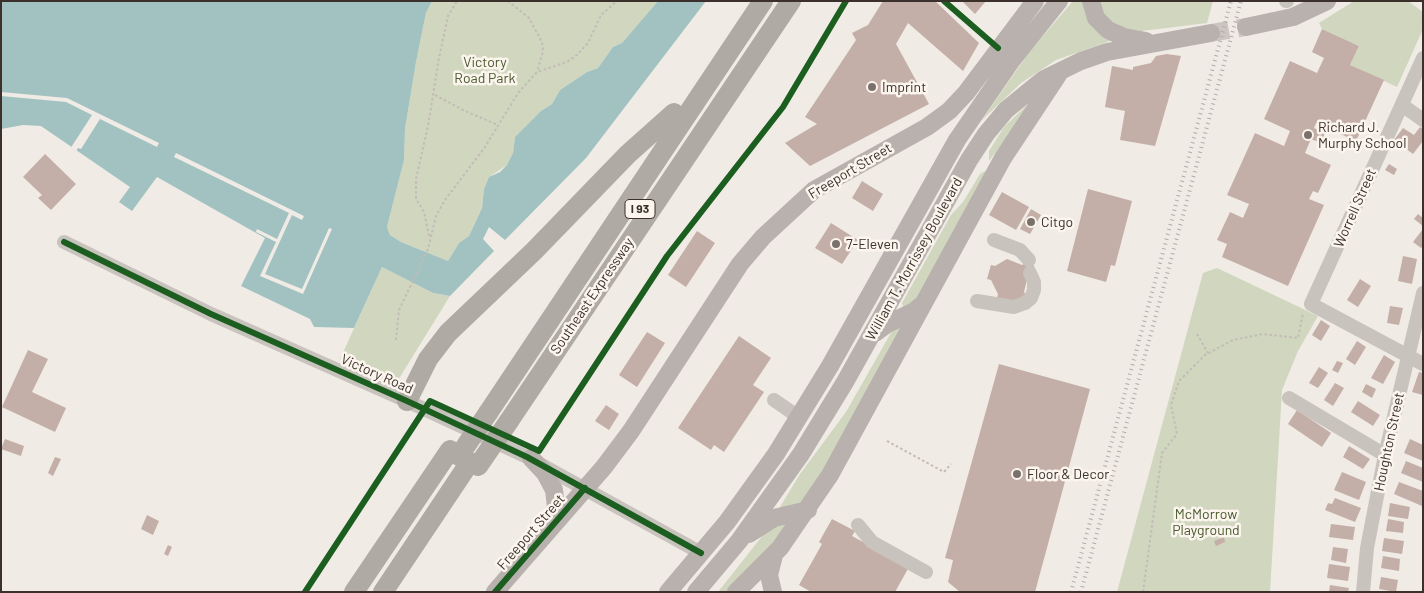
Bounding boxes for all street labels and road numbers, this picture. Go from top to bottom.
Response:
street label: Freeport Street [805,139,895,203]
street label: Worrell Street [1330,166,1380,250]
street label: William T. Morrissey Boulevard [862,175,966,343]
road number: I 93 [625,200,655,218]
street label: Southeast Expressway [547,235,637,357]
street label: Victory Road [338,351,416,397]
street label: Houghton Street [1370,391,1408,493]
street label: Freeport Street [494,491,568,573]

